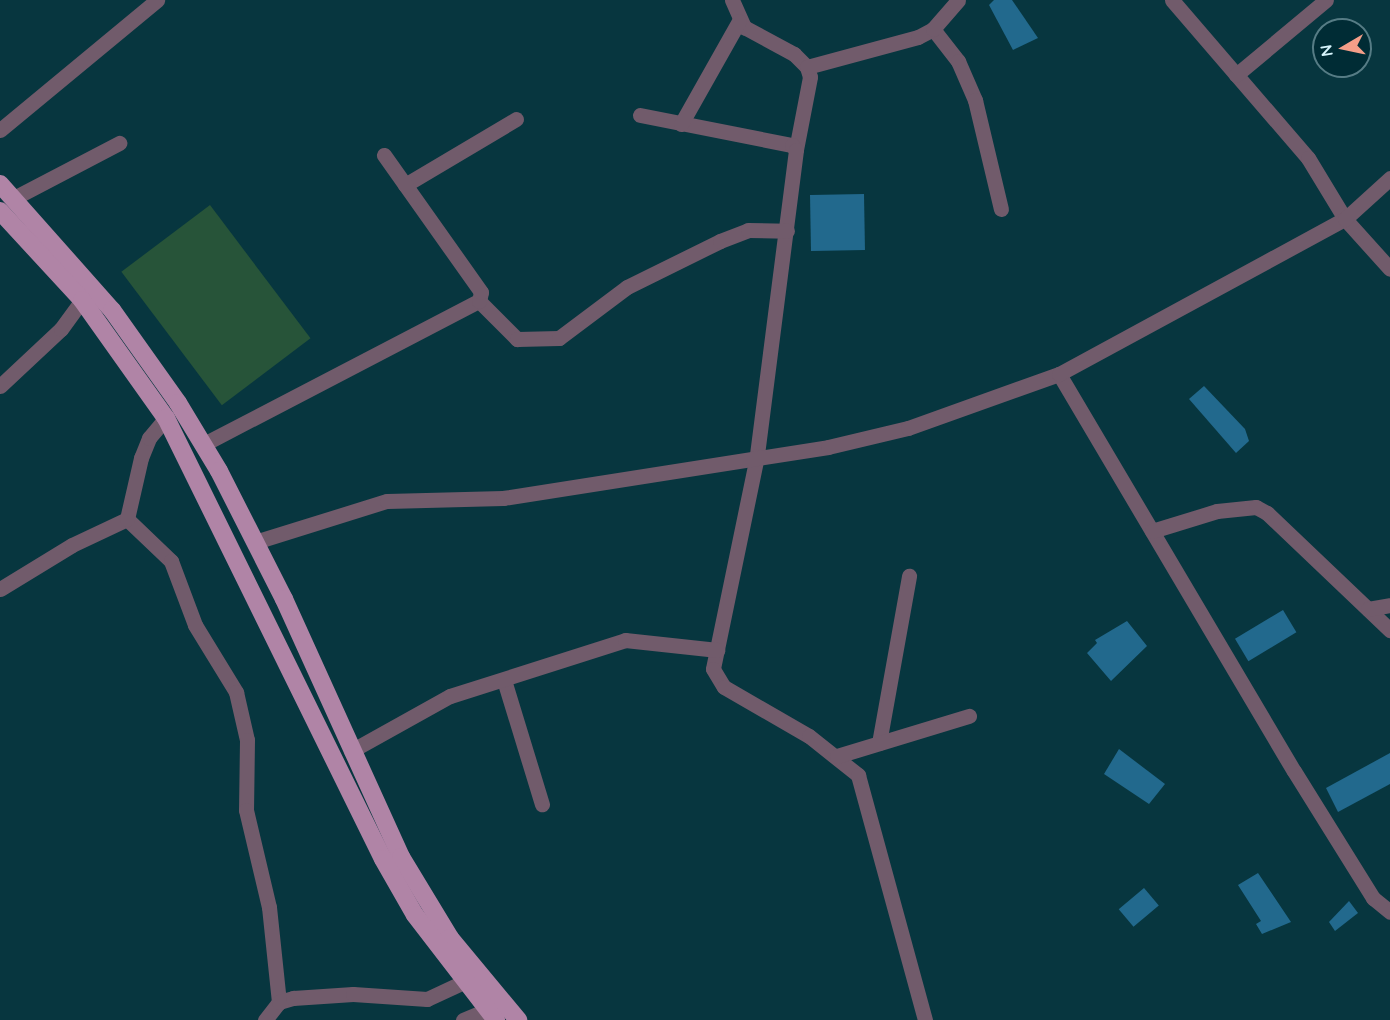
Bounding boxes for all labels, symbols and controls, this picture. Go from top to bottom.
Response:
north arrow [1312,18,1372,78]
text: N [1315,43,1337,58]

